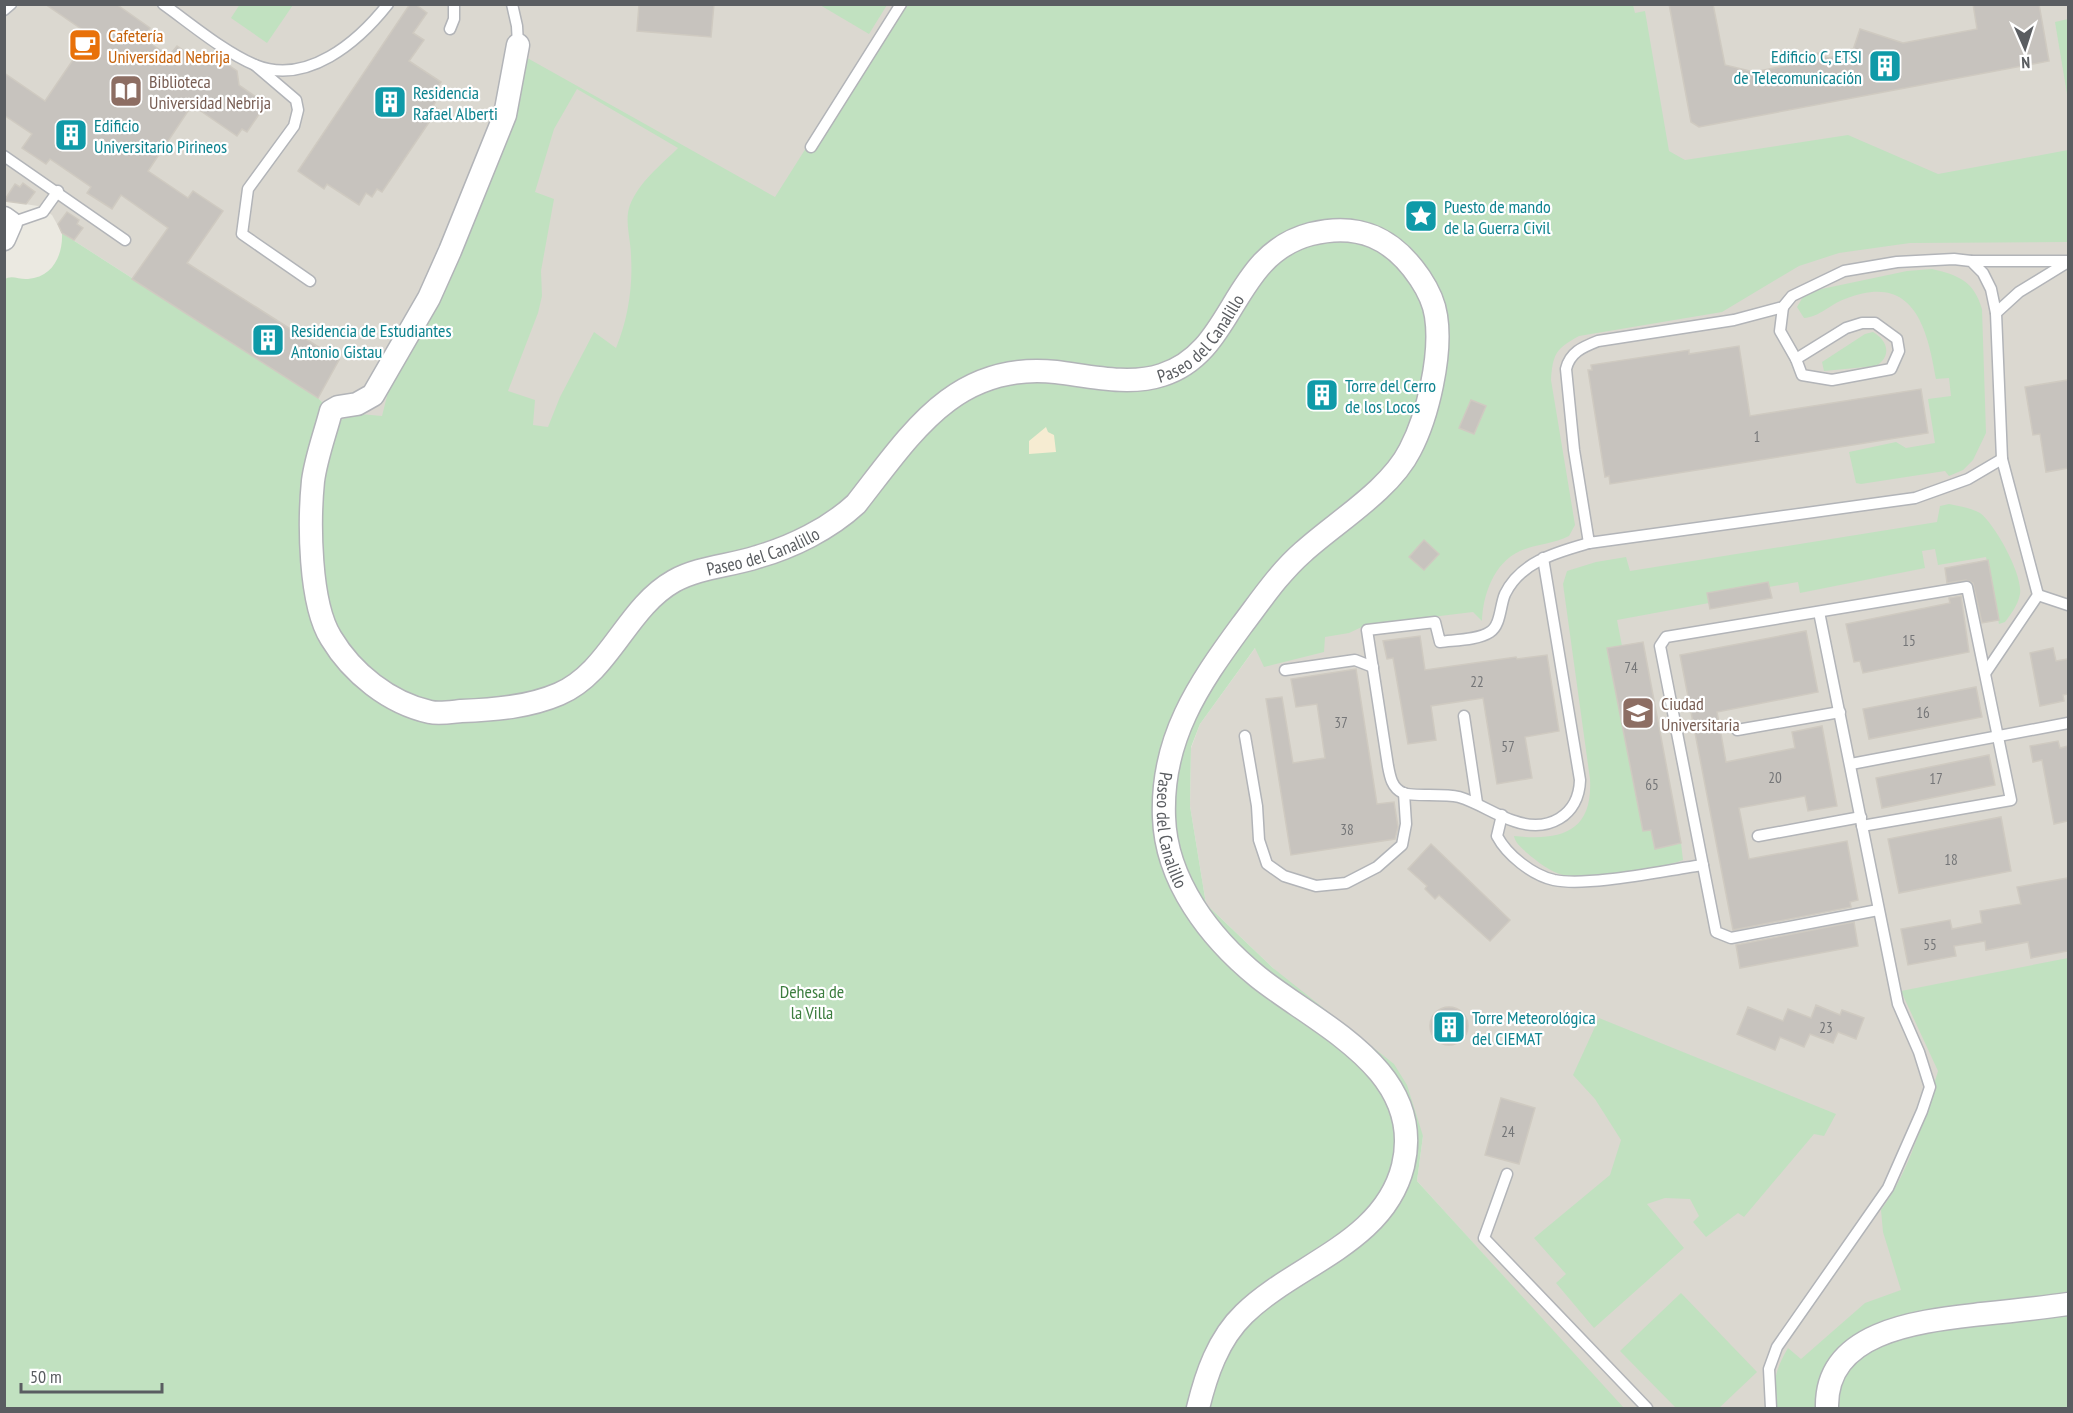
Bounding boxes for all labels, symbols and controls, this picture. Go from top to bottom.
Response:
north arrow [1995,18,2055,78]
place label: Cafetería Universidad Nebrija [108,24,230,68]
cafe icon: Cafetería Universidad Nebrija [67,27,103,63]
place label: Edificio C, ETSI de Telecomunicación [1733,45,1862,89]
building icon: Edificio C, ETSI de Telecomunicación [1867,48,1903,84]
text: N [2021,53,2031,73]
place label: Biblioteca Universidad Nebrija [149,70,271,114]
library icon: Biblioteca Universidad Nebrija [108,73,144,109]
place label: Residencia Rafael Alberti [413,81,498,125]
building icon: Residencia Rafael Alberti [372,84,408,120]
place label: Edificio Universitario Pirineos [94,114,227,158]
building icon: Edificio Universitario Pirineos [53,117,89,153]
place label: Puesto de mando de la Guerra Civil [1444,195,1551,239]
place icon: Puesto de mando de la Guerra Civil [1403,198,1439,234]
street label: Paseo del Canalillo [1154,290,1249,387]
place label: Residencia de Estudiantes Antonio Gistau [291,319,452,363]
building icon: Residencia de Estudiantes Antonio Gistau [250,322,286,358]
place label: Torre del Cerro de los Locos [1345,374,1436,418]
building icon: Torre del Cerro de los Locos [1304,377,1340,413]
house number: 1 [1754,427,1760,446]
street label: Paseo del Canalillo [704,521,824,580]
house number: 15 [1902,631,1916,650]
house number: 74 [1624,658,1638,677]
house number: 22 [1470,672,1484,691]
place label: Ciudad Universitaria [1661,692,1740,736]
school or university icon: Ciudad Universitaria [1620,695,1656,731]
house number: 16 [1916,703,1930,722]
house number: 37 [1334,713,1348,732]
house number: 57 [1501,737,1515,756]
house number: 20 [1768,768,1782,787]
house number: 17 [1929,769,1943,788]
street label: Paseo del Canalillo [1152,771,1193,892]
house number: 65 [1645,775,1659,794]
house number: 38 [1340,820,1354,839]
house number: 18 [1944,850,1958,869]
house number: 55 [1923,935,1937,954]
park label: Dehesa de la Villa [780,980,844,1024]
place label: Torre Meteorológica del CIEMAT [1472,1006,1596,1050]
building icon: Torre Meteorológica del CIEMAT [1431,1009,1467,1045]
house number: 23 [1819,1018,1833,1037]
house number: 24 [1501,1122,1515,1141]
scale bar [21,1356,162,1394]
text: 50 m [30,1365,62,1388]

